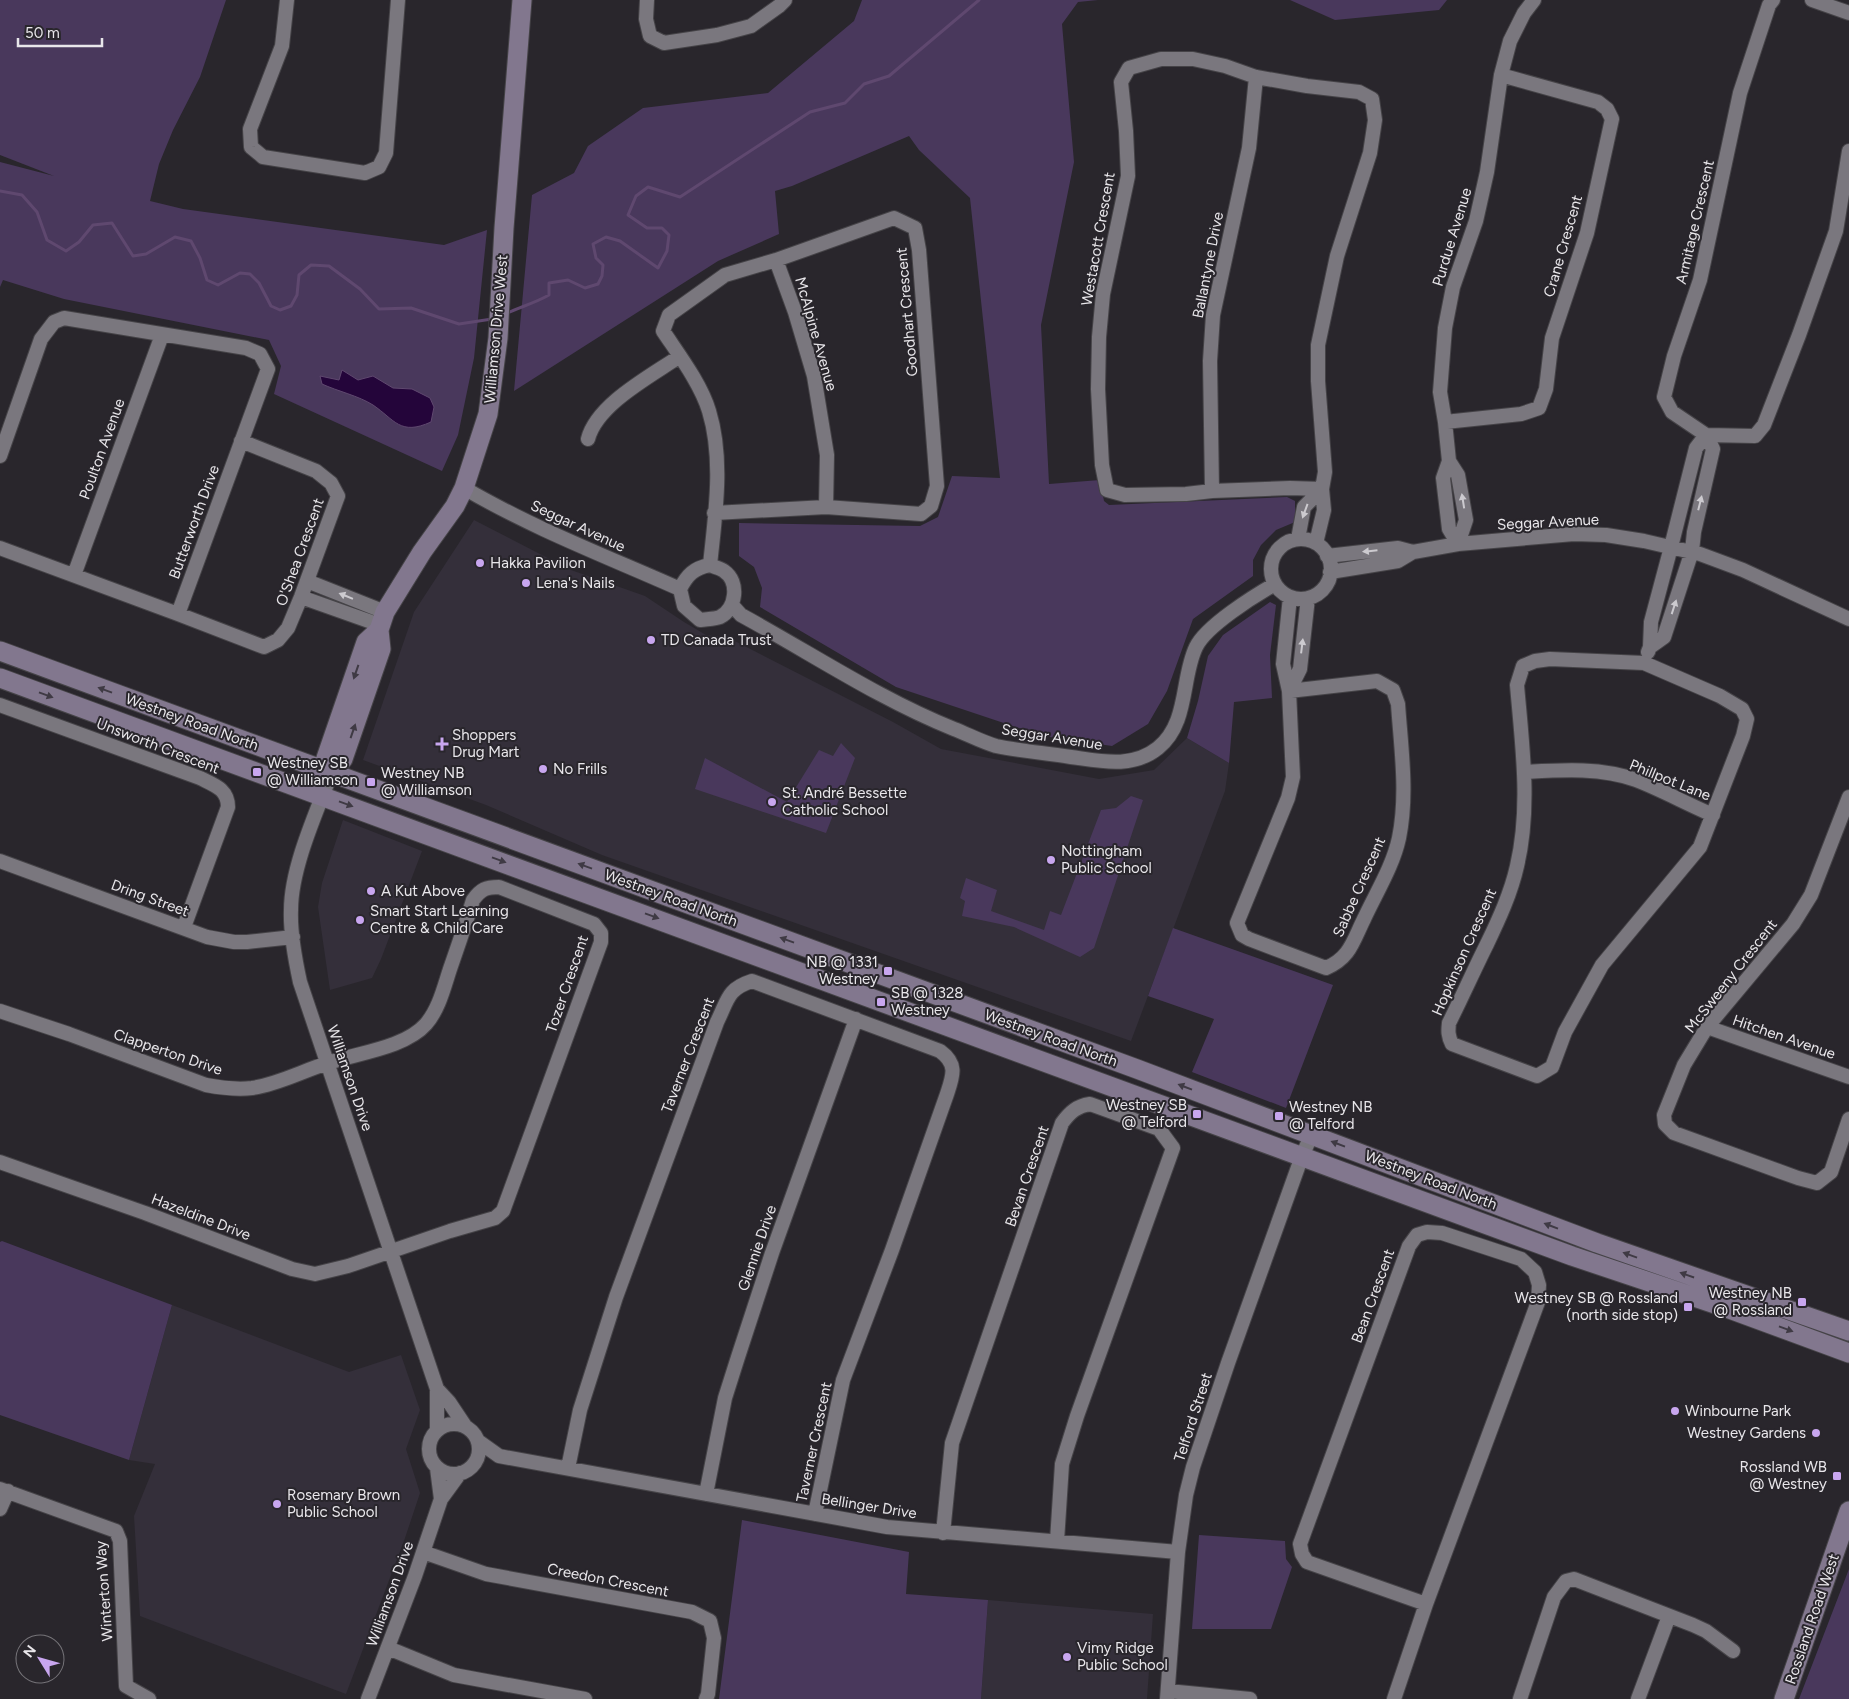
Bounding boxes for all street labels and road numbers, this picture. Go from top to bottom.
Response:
street label: Armitage Crescent [1672,158,1718,286]
street label: Westacott Crescent [1077,170,1119,307]
street label: Purdue Avenue [1429,186,1475,288]
street label: Crane Crescent [1540,193,1586,299]
street label: Ballantyne Drive [1189,210,1227,320]
street label: Goodhart Crescent [892,246,922,377]
street label: Williamson Drive West [481,254,511,404]
street label: McAlpine Avenue [791,275,841,393]
street label: Poulton Avenue [75,396,129,502]
street label: Butterworth Drive [165,463,223,581]
street label: O'Shea Crescent [272,495,328,608]
street label: Seggar Avenue [528,496,628,556]
street label: Seggar Avenue [1497,510,1599,534]
street label: Westney Road North [123,690,261,754]
street label: Unsworth Crescent [94,714,222,778]
street label: Seggar Avenue [1000,720,1104,754]
street label: Phillpot Lane [1627,756,1713,804]
street label: Sabbe Crescent [1329,834,1389,940]
street label: Westney Road North [602,866,740,930]
street label: Dring Street [109,876,192,921]
street label: Hopkinson Crescent [1428,885,1500,1018]
street label: McSweeny Crescent [1681,915,1781,1036]
street label: Tozer Crescent [542,933,592,1035]
street label: Taverner Crescent [658,994,718,1115]
street label: Westney Road North [982,1006,1120,1070]
street label: Hitchen Avenue [1730,1011,1838,1063]
street label: Williamson Drive [323,1023,377,1133]
street label: Clapperton Drive [111,1025,225,1079]
street label: Bevan Crescent [1001,1123,1053,1229]
street label: Westney Road North [1362,1146,1500,1214]
street label: Hazeldine Drive [149,1190,253,1244]
street label: Glennie Drive [734,1203,780,1293]
street label: Bean Crescent [1348,1246,1398,1345]
street label: Telford Street [1170,1370,1216,1464]
street label: Taverner Crescent [792,1380,836,1504]
street label: Bellinger Drive [820,1490,918,1522]
street label: Williamson Drive [363,1539,417,1649]
street label: Winterton Way [92,1540,116,1642]
street label: Rossland Road West [1781,1551,1843,1687]
street label: Creedon Crescent [546,1559,671,1601]

